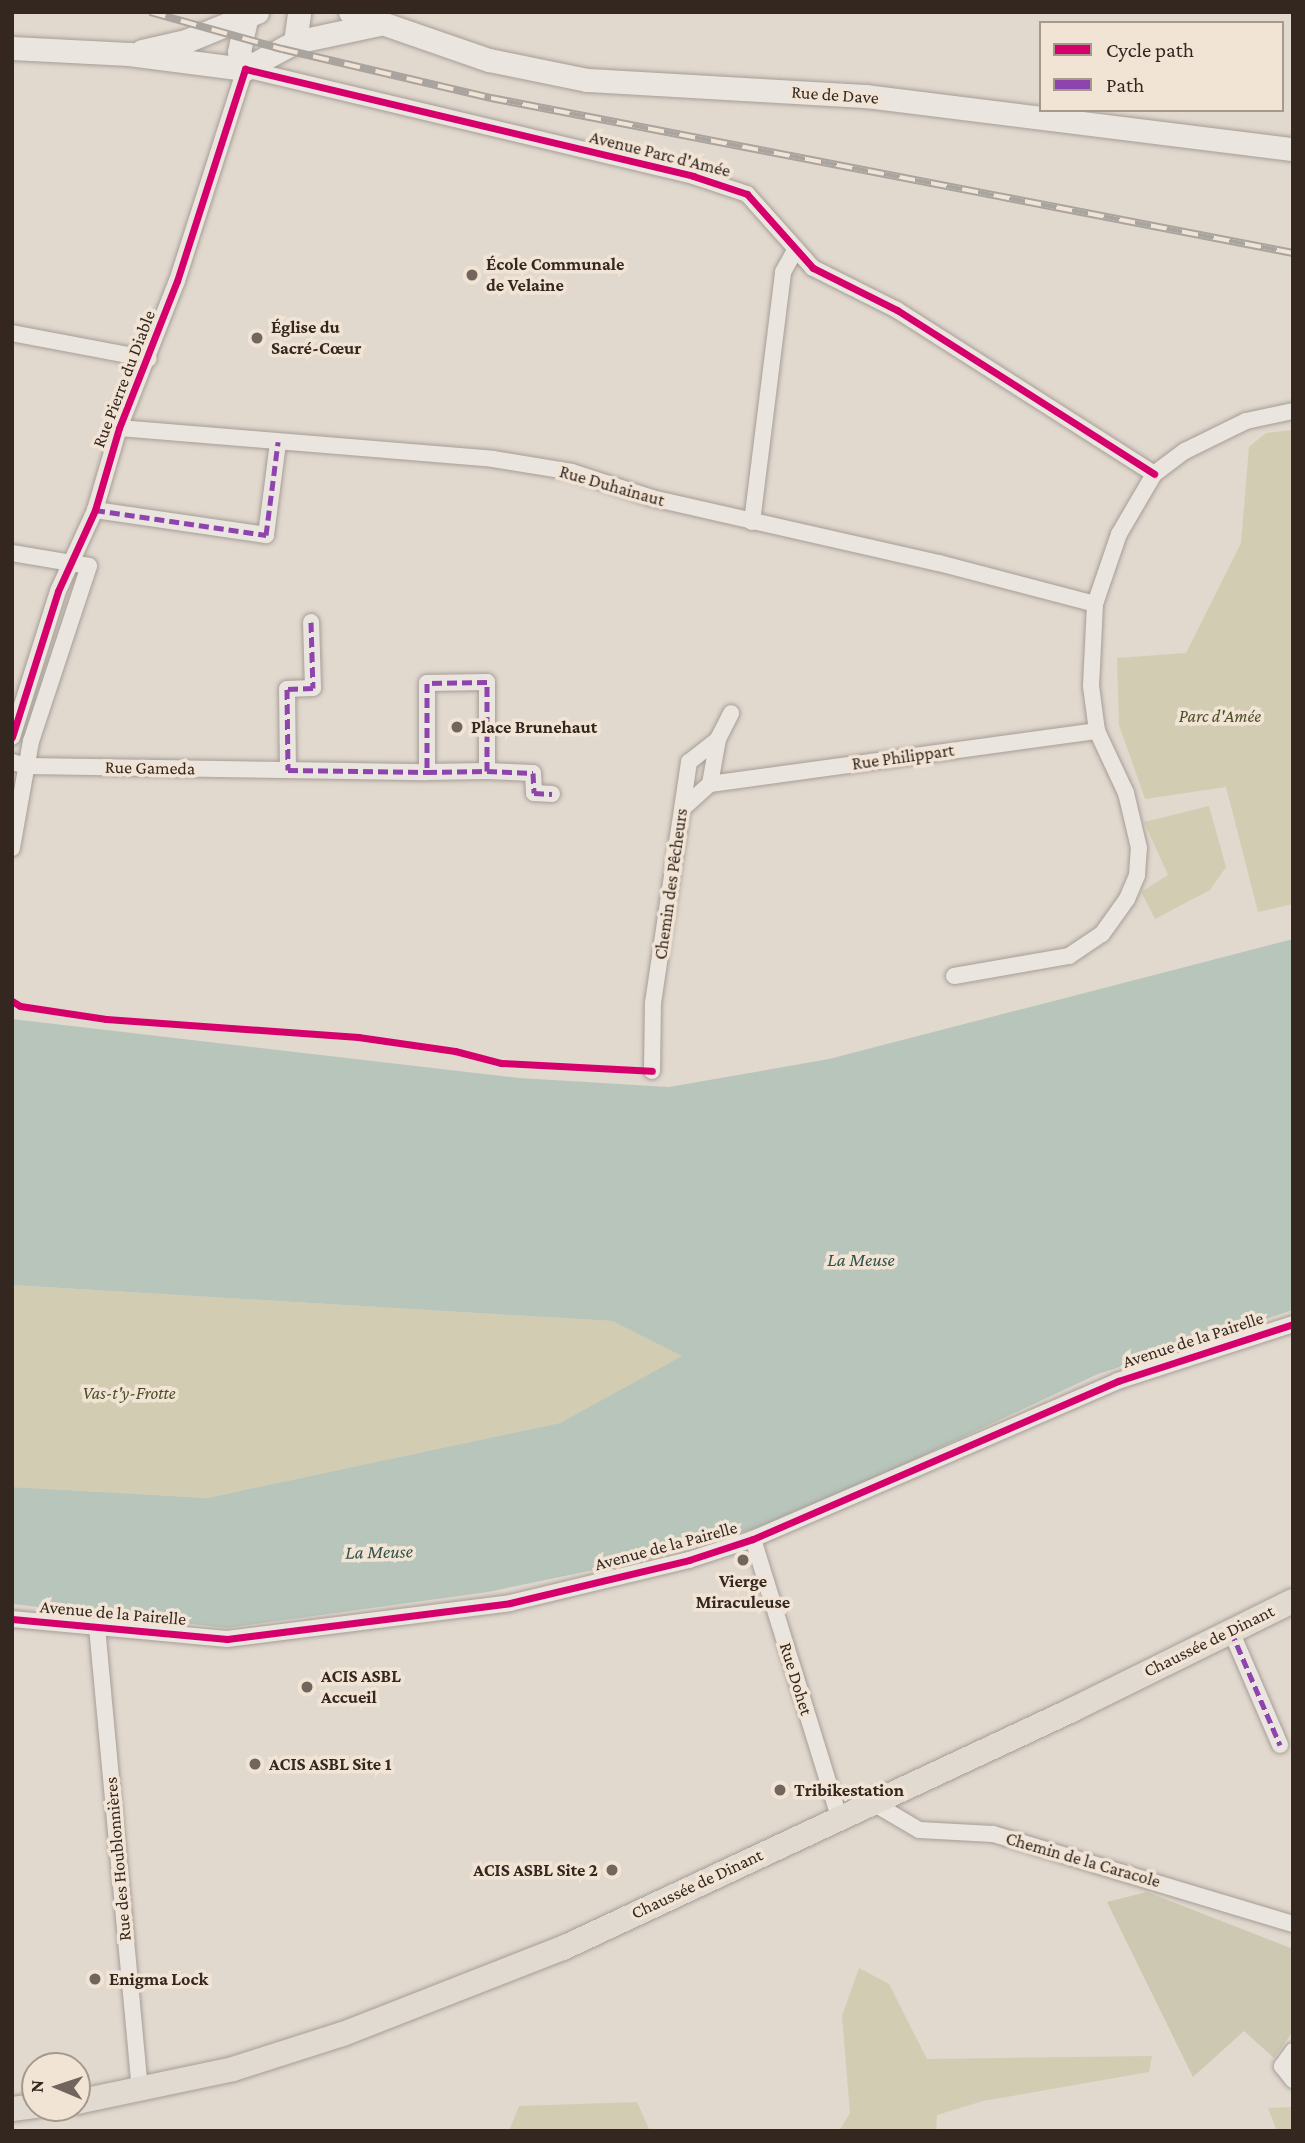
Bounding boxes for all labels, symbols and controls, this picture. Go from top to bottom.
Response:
legend [1039,21,1284,112]
text: Cycle path [1106,38,1194,62]
text: Path [1106,73,1144,97]
street label: Rue de Dave [791,81,879,109]
street label: Avenue Parc d'Amée [587,126,733,182]
place label: École Communale de Velaine [486,254,624,296]
marker: École Communale de Velaine [464,267,480,283]
street label: Rue Pierre du Diable [88,307,160,451]
place label: Église du Sacré-Cœur [271,317,361,360]
marker: Église du Sacré-Cœur [249,330,265,346]
street label: Rue Duhainaut [557,461,667,511]
park label: Parc d'Amée [1179,705,1261,727]
place label: Place Brunehaut [471,716,597,738]
marker: Place Brunehaut [449,719,465,735]
street label: Rue Philippart [850,739,956,775]
street label: Rue Gameda [105,756,195,780]
street label: Chemin des Pêcheurs [650,807,692,961]
water label: La Meuse [827,1249,895,1271]
street label: Avenue de la Pairelle [1120,1307,1266,1373]
park label: Vas-t'y-Frotte [82,1382,176,1404]
street label: Avenue de la Pairelle [592,1517,740,1575]
water label: La Meuse [345,1540,413,1564]
marker: Vierge Miraculeuse [735,1552,751,1568]
place label: Vierge Miraculeuse [696,1571,790,1614]
street label: Avenue de la Pairelle [39,1596,187,1630]
street label: Chaussée de Dinant [1140,1600,1278,1682]
street label: Rue Dohet [775,1640,817,1718]
place label: ACIS ASBL Accueil [321,1666,401,1708]
marker: ACIS ASBL Accueil [299,1679,315,1695]
place label: ACIS ASBL Site 1 [269,1753,391,1775]
marker: ACIS ASBL Site 1 [247,1756,263,1772]
street label: Rue des Houblonnières [100,1776,136,1942]
place label: Tribikestation [794,1779,904,1801]
marker: Tribikestation [772,1782,788,1798]
street label: Chemin de la Caracole [1003,1828,1163,1892]
street label: Chaussée de Dinant [628,1844,766,1924]
place label: ACIS ASBL Site 2 [473,1859,598,1881]
marker: ACIS ASBL Site 2 [604,1862,620,1878]
place label: Enigma Lock [109,1968,208,1990]
marker: Enigma Lock [87,1971,103,1987]
north arrow [21,2052,91,2122]
text: N [26,2079,47,2093]

